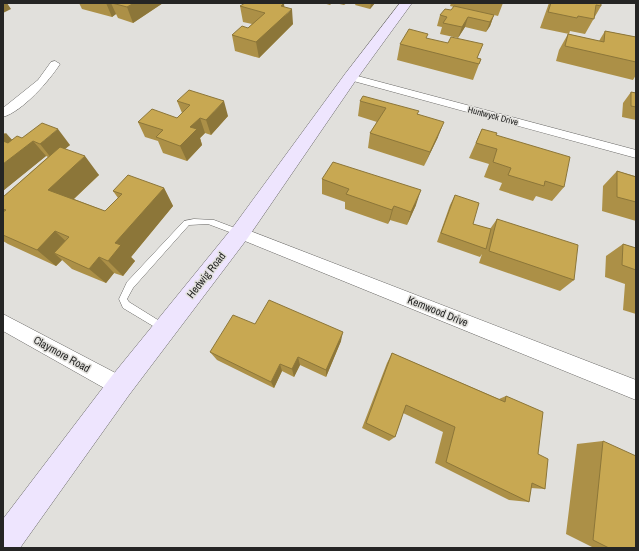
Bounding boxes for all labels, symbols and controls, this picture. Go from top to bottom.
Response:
street label: Huntwyck Drive [466,104,520,128]
street label: Hedwig Road [184,249,228,301]
street label: Kemwood Drive [406,292,470,330]
street label: Claymore Road [31,333,93,375]

